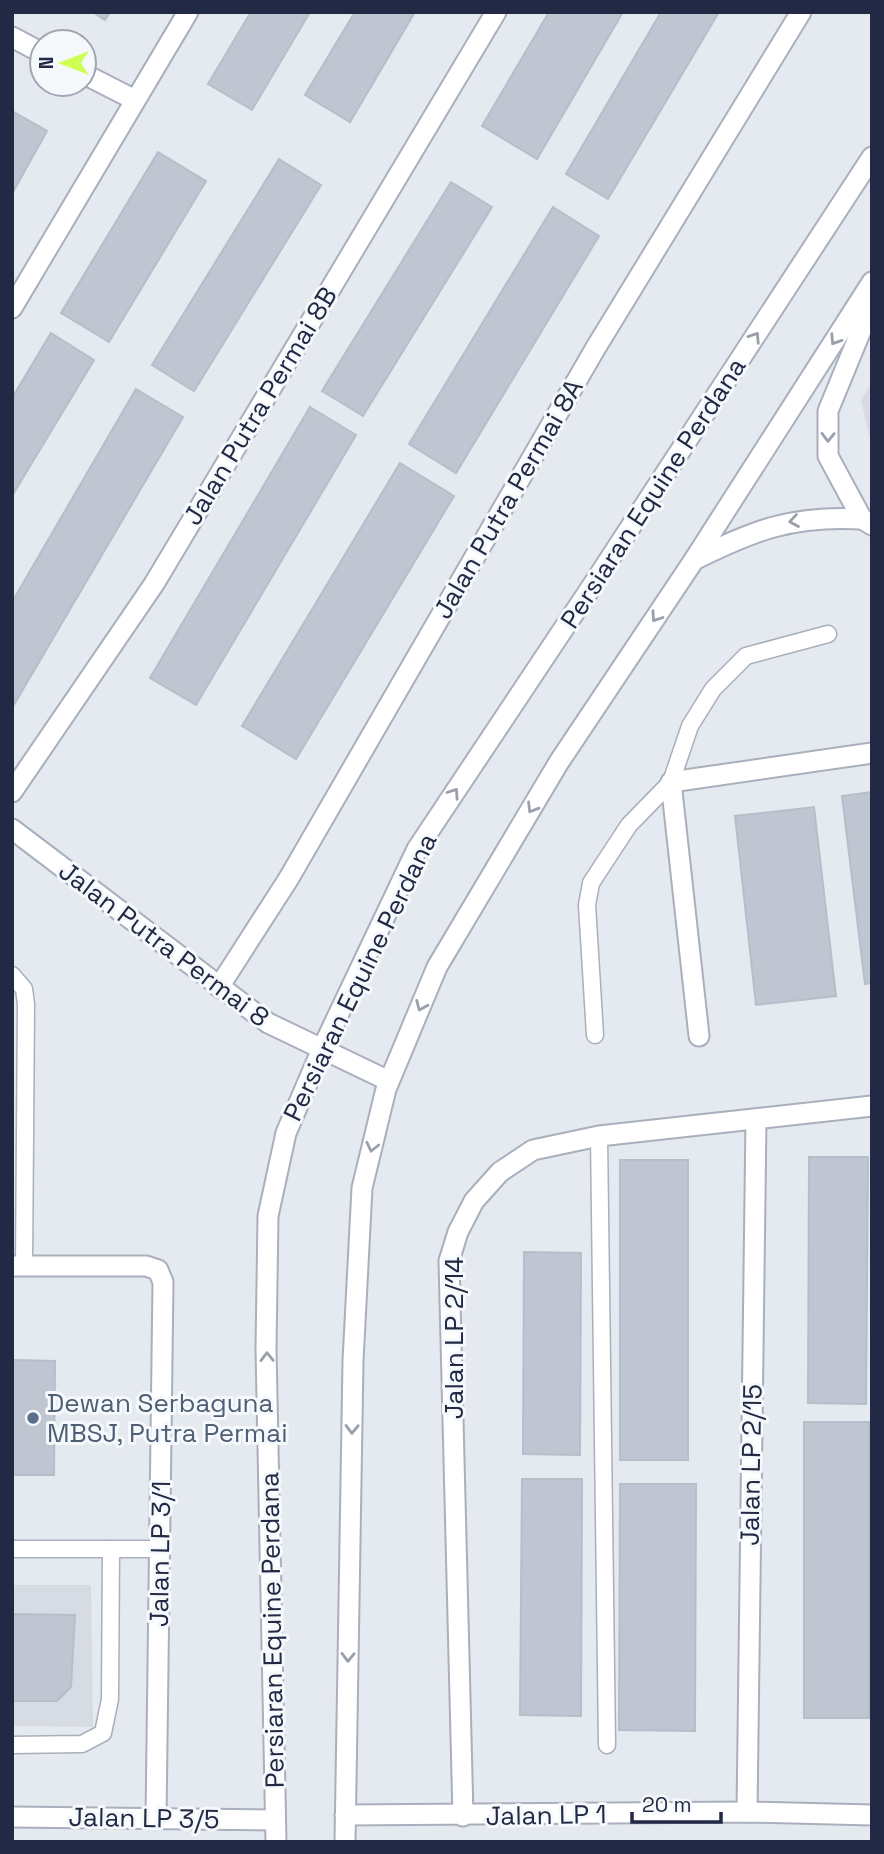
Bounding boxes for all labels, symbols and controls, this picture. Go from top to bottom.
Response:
north arrow [28,28,98,98]
text: N [34,57,59,69]
street label: Jalan Putra Permai 8B [175,281,345,531]
one-way arrow [746,331,759,344]
one-way arrow [830,332,843,345]
street label: Persiaran Equine Perdana [553,351,753,635]
street label: Jalan Putra Permai 8A [425,373,591,625]
one-way arrow [820,432,836,443]
one-way arrow [788,513,800,528]
one-way arrow [652,609,664,622]
one-way arrow [446,787,459,800]
one-way arrow [527,800,540,813]
street label: Persiaran Equine Perdana [275,827,445,1127]
street label: Jalan Putra Permai 8 [52,854,276,1034]
one-way arrow [415,999,429,1011]
one-way arrow [366,1140,380,1152]
street label: Jalan LP 2/14 [437,1257,471,1419]
one-way arrow [259,1351,274,1362]
street label: Jalan LP 2/15 [733,1384,769,1546]
place label: Dewan Serbaguna MBSJ, Putra Permai [47,1386,288,1450]
marker: Dewan Serbaguna MBSJ, Putra Permai [25,1410,41,1426]
one-way arrow [344,1424,360,1435]
street label: Persiaran Equine Perdana [252,1472,292,1788]
street label: Jalan LP 3/1 [142,1481,178,1627]
one-way arrow [340,1652,356,1662]
scale bar [632,1780,721,1824]
text: 20 m [642,1791,692,1818]
street label: Jalan LP 1 [485,1797,607,1833]
street label: Jalan LP 3/5 [68,1800,220,1836]

